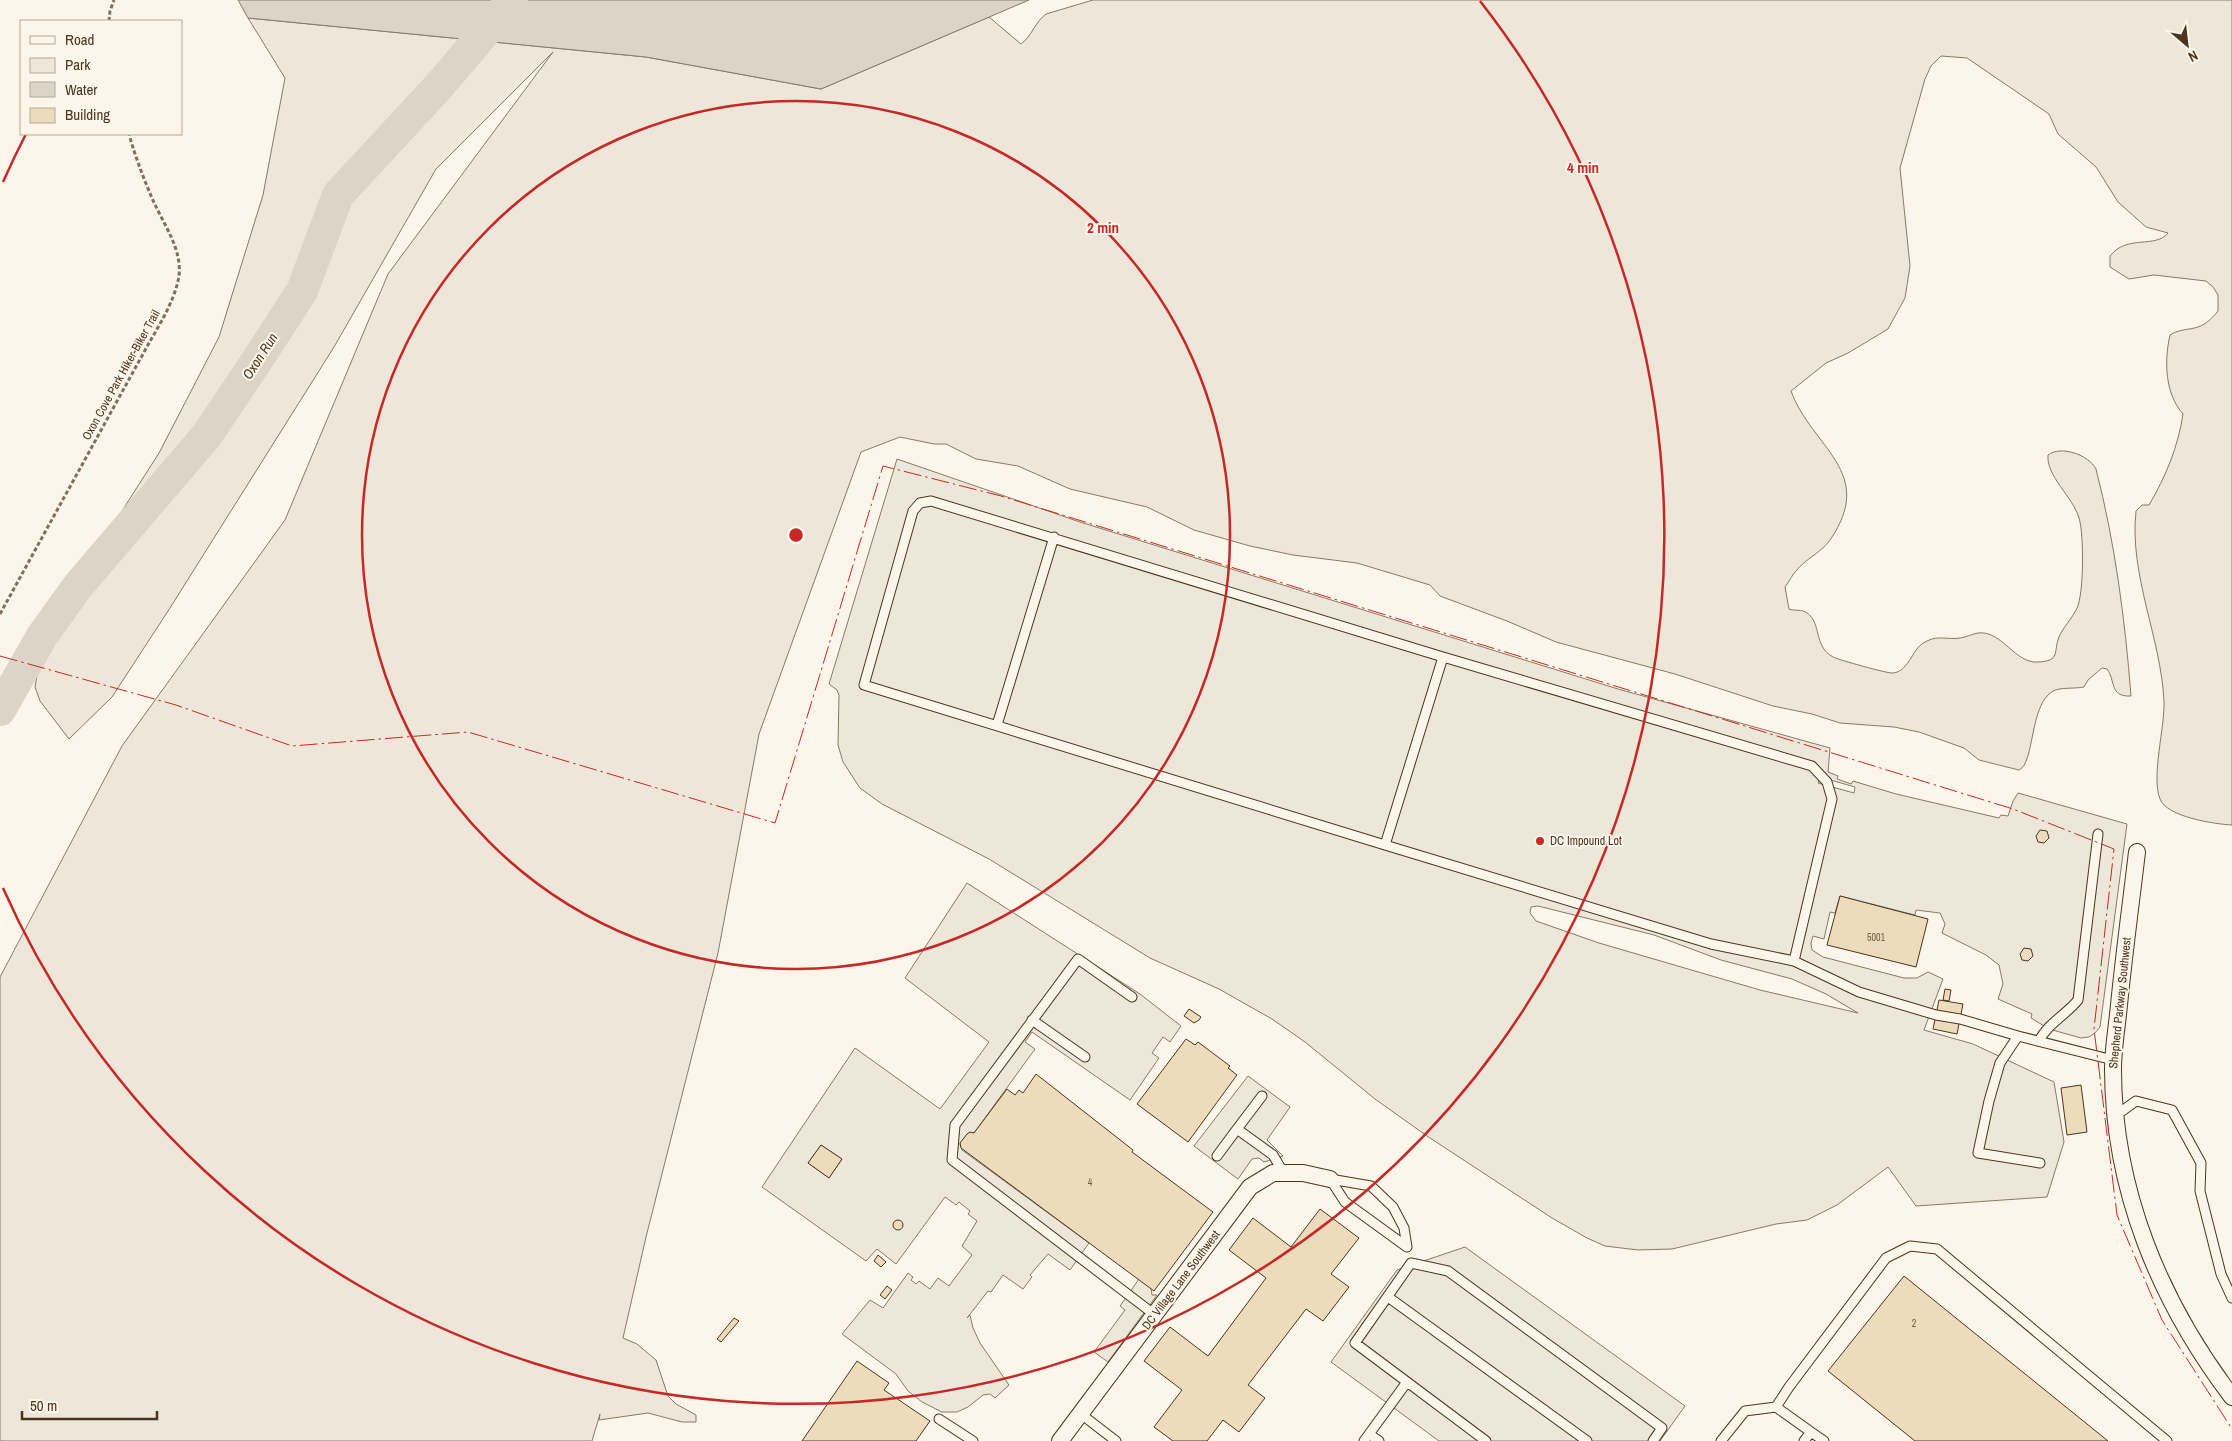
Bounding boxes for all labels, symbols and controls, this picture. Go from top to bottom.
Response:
legend [20,20,182,135]
north arrow [2162,20,2212,70]
text: Road [65,29,94,50]
text: N [2185,47,2201,66]
text: Park [65,54,91,75]
text: Water [65,79,97,100]
text: Building [65,104,110,125]
text: 4 min [1567,157,1599,178]
text: 2 min [1087,217,1119,238]
street label: Oxon Cove Park Hiker-Biker Trail [78,307,164,443]
water label: Oxon Run [238,329,282,383]
centre of rings [787,526,805,544]
place label: DC Impound Lot [1550,833,1622,849]
marker: DC Impound Lot [1534,835,1546,847]
house number: 5001 [1867,931,1886,944]
street label: Shepherd Parkway Southwest [2105,936,2135,1069]
house number: 4 [1088,1176,1093,1189]
street label: DC Village Lane Southwest [1138,1227,1224,1333]
house number: 2 [1912,1317,1917,1330]
scale bar [22,1388,158,1420]
text: 50 m [30,1395,57,1416]

